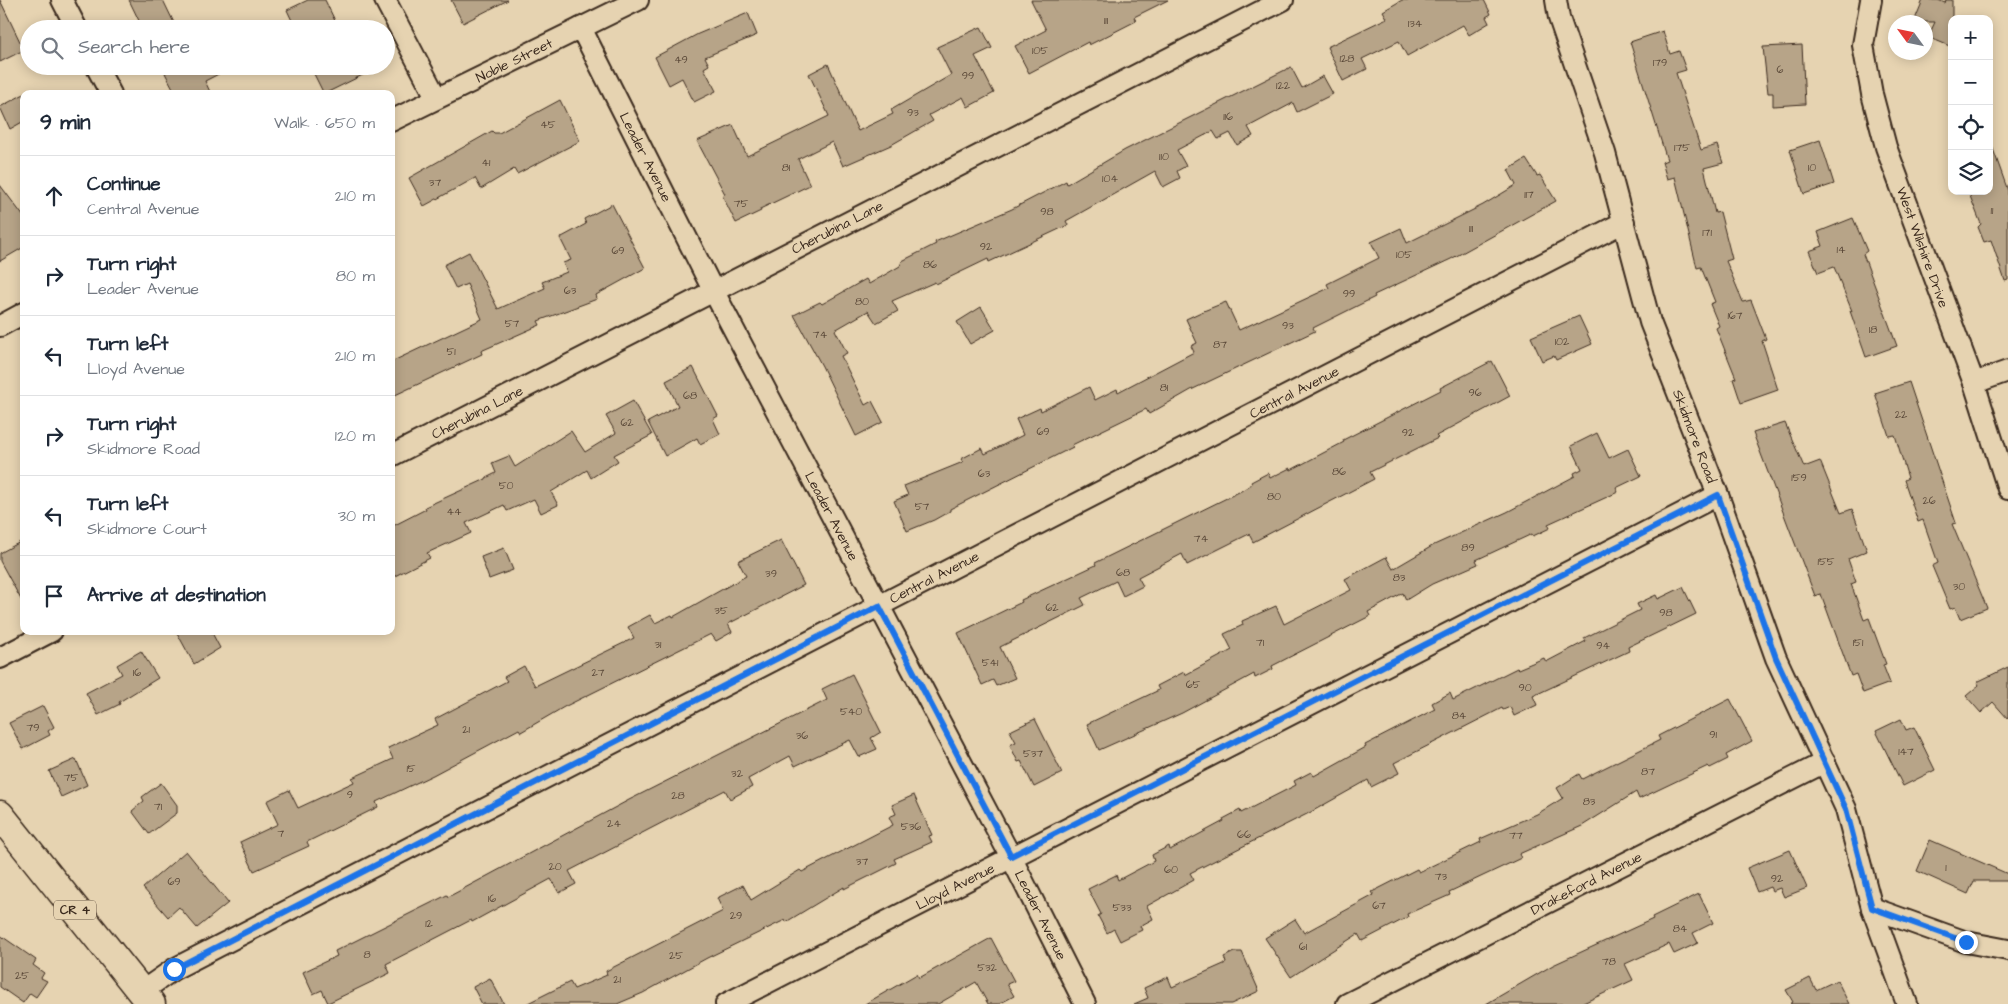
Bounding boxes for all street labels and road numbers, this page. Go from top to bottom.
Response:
street label: Noble Street [473,34,556,88]
street label: Leader Avenue [614,109,676,206]
street label: West Wilshire Drive [1891,184,1953,311]
street label: Cherubina Lane [788,196,887,260]
street label: Central Avenue [1246,361,1343,424]
street label: Cherubina Lane [428,381,527,445]
street label: Skidmore Road [1667,387,1721,486]
street label: Leader Avenue [799,469,863,565]
street label: Central Avenue [886,546,983,609]
street label: Drakeford Avenue [1527,847,1646,921]
street label: Lloyd Avenue [913,858,999,915]
street label: Leader Avenue [1009,867,1071,964]
road number: CR 4 [54,900,96,920]

